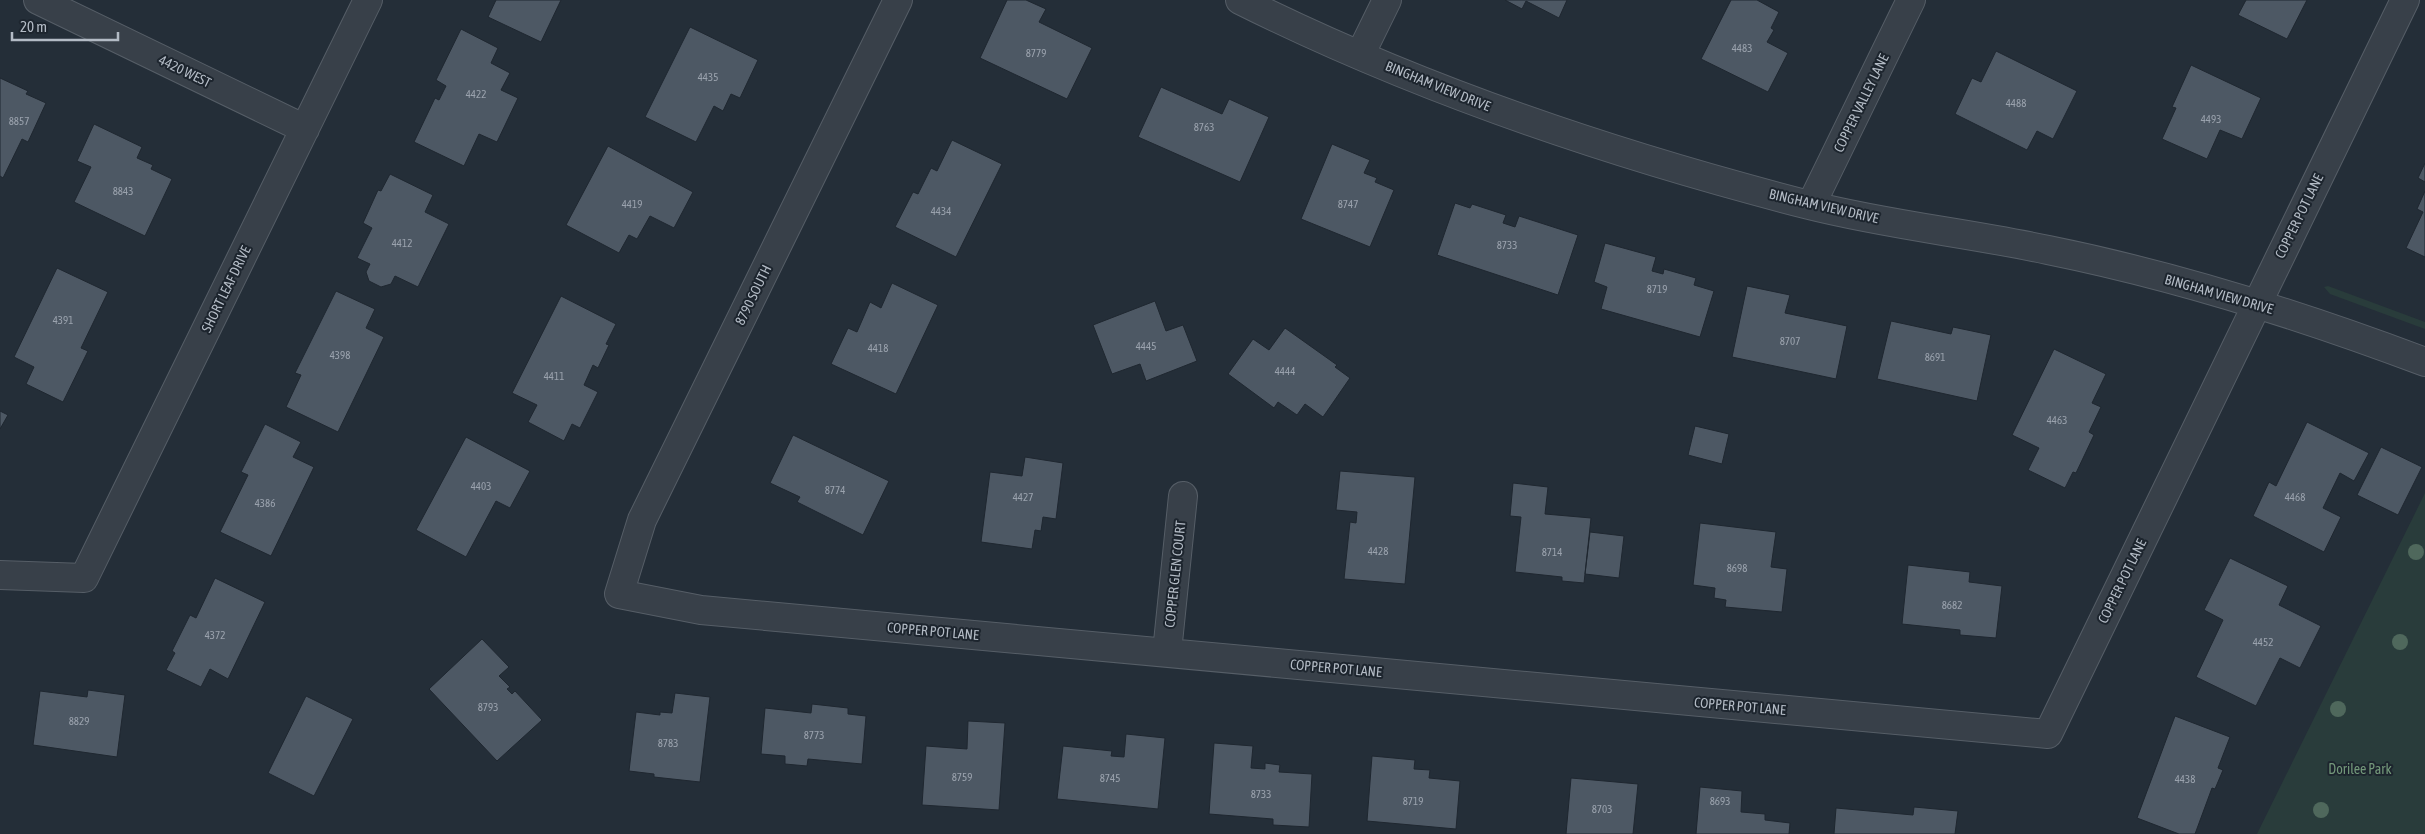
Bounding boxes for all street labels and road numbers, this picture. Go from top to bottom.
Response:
street label: 4420 WEST [156,51,214,91]
street label: COPPER VALLEY LANE [1830,51,1892,155]
street label: BINGHAM VIEW DRIVE [1383,58,1493,114]
street label: COPPER POT LANE [2272,171,2326,261]
street label: BINGHAM VIEW DRIVE [1768,186,1880,226]
street label: SHORT LEAF DRIVE [198,243,254,335]
street label: 8790 SOUTH [732,262,774,328]
street label: BINGHAM VIEW DRIVE [2163,271,2275,317]
street label: COPPER GLEN COURT [1161,520,1189,628]
street label: COPPER POT LANE [2095,536,2149,626]
street label: COPPER POT LANE [886,619,980,643]
street label: COPPER POT LANE [1289,656,1383,680]
street label: COPPER POT LANE [1693,694,1787,718]

